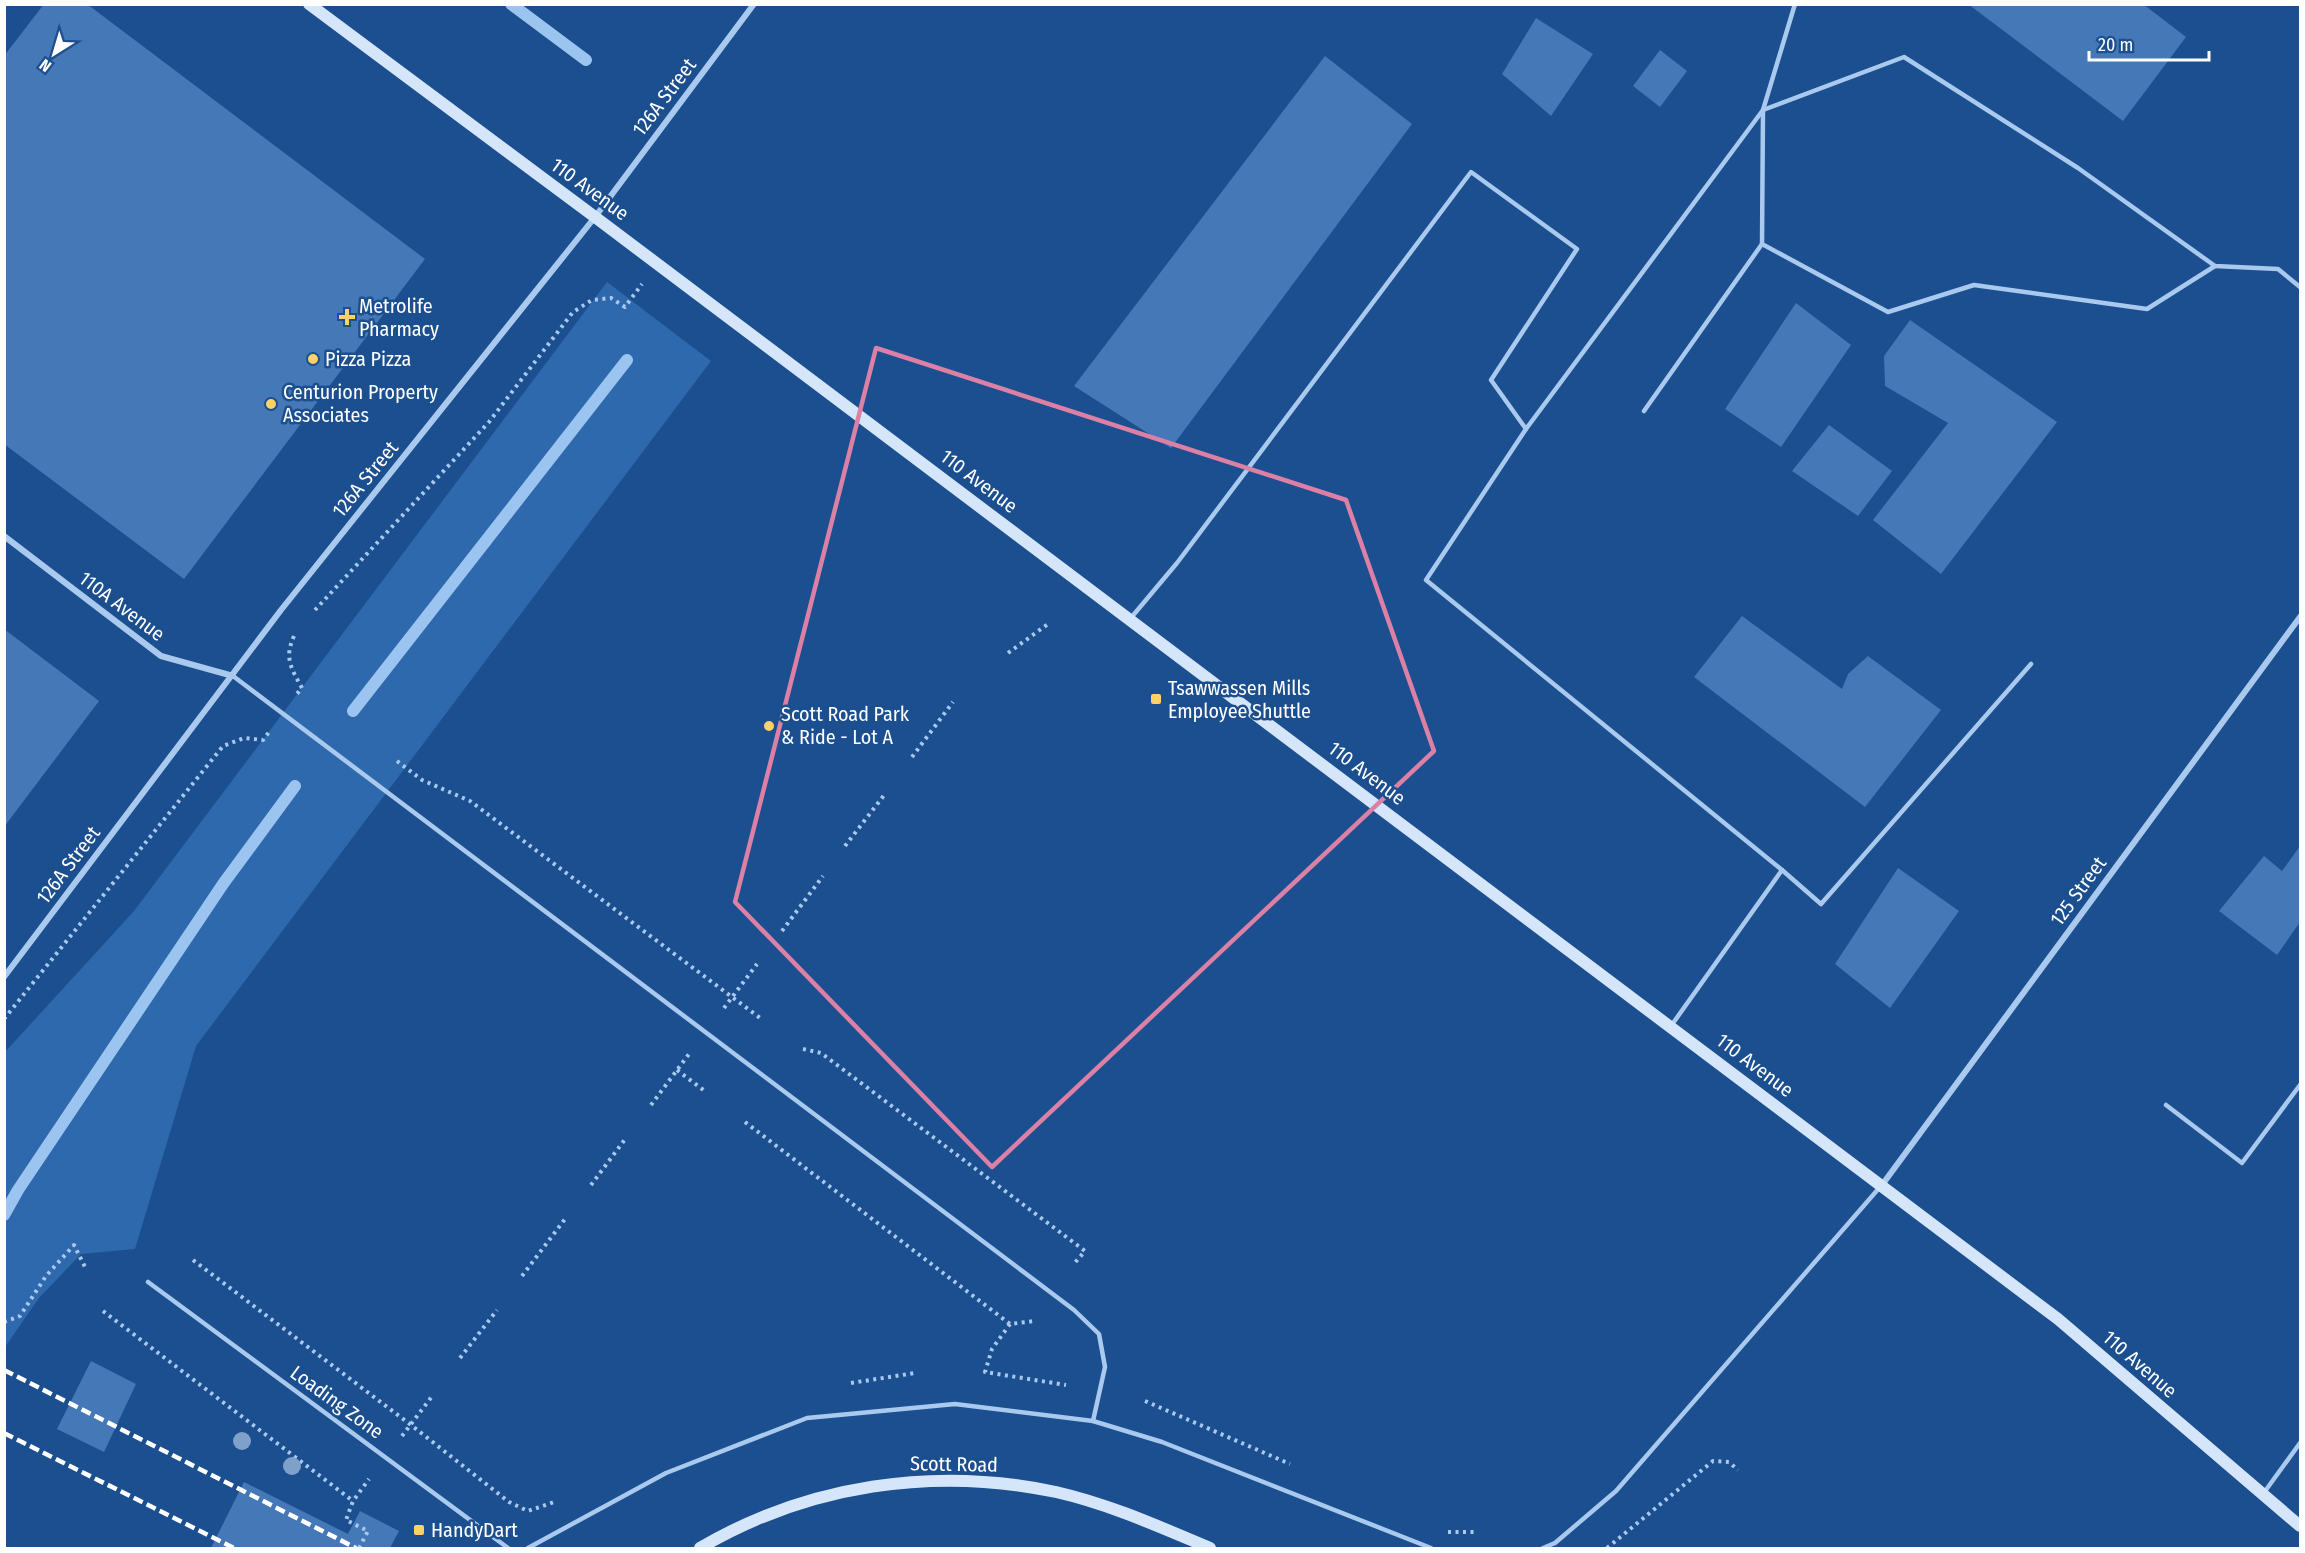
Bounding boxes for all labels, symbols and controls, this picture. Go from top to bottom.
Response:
north arrow [24,24,84,84]
scale bar [2089,24,2209,62]
text: 20 m [2098,34,2133,56]
street label: 126A Street [627,53,701,141]
text: N [36,55,55,76]
street label: 110 Avenue [546,153,634,225]
place label: Metrolife Pharmacy [359,294,439,341]
marker: Metrolife Pharmacy [340,310,354,324]
place label: Pizza Pizza [325,347,411,371]
marker: Pizza Pizza [306,352,320,366]
place label: Centurion Property Associates [283,380,438,427]
marker: Centurion Property Associates [264,397,278,411]
street label: 126A Street [327,436,403,522]
street label: 110 Avenue [936,444,1022,518]
street label: 110A Avenue [74,566,170,646]
place label: Tsawwassen Mills Employee Shuttle [1168,676,1311,723]
marker: Tsawwassen Mills Employee Shuttle [1149,692,1163,706]
place label: Scott Road Park & Ride - Lot A [781,702,910,749]
marker: Scott Road Park & Ride - Lot A [762,719,776,733]
street label: 110 Avenue [1324,736,1410,810]
street label: 126A Street [31,821,105,909]
street label: 125 Street [2045,851,2111,930]
street label: 110 Avenue [1712,1028,1798,1102]
street label: 110 Avenue [2098,1325,2182,1403]
street label: Loading Zone [286,1360,388,1444]
street label: Scott Road [910,1451,998,1477]
place label: HandyDart [431,1518,518,1542]
marker: HandyDart [412,1523,426,1537]

